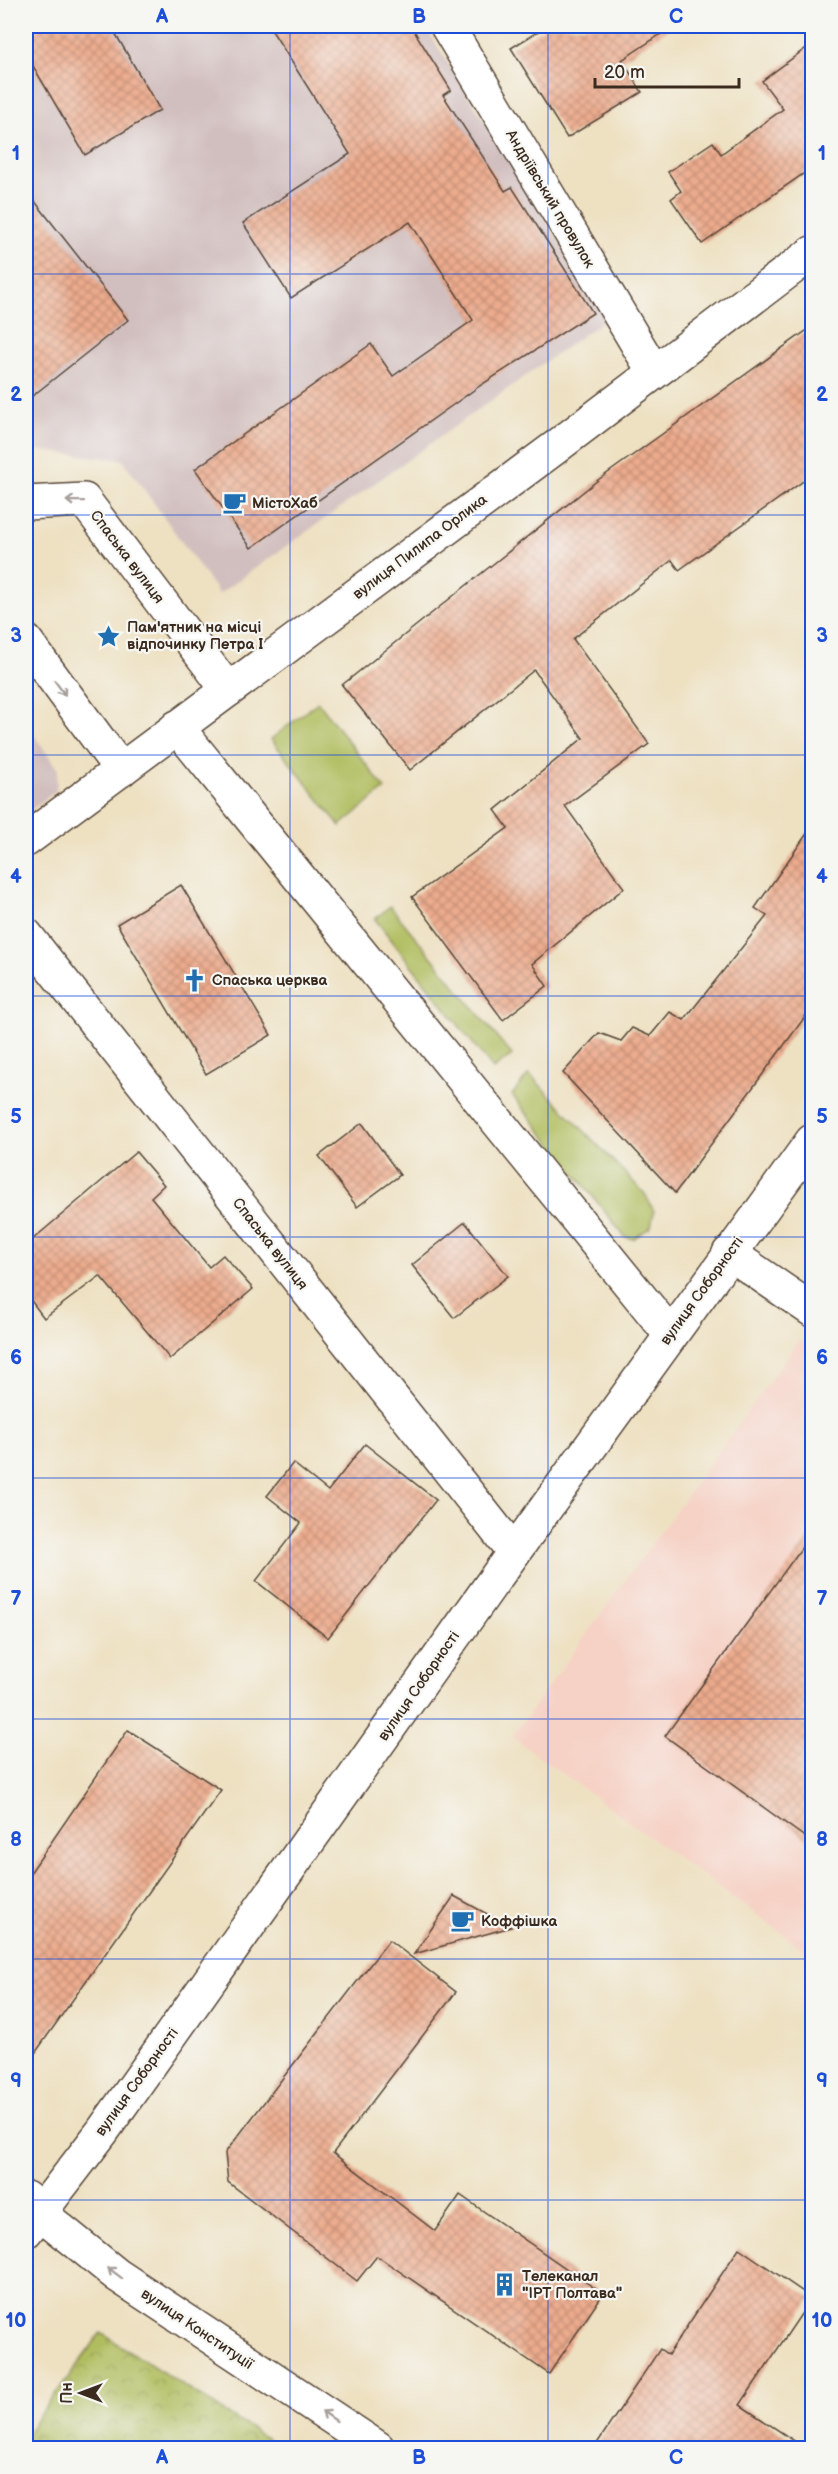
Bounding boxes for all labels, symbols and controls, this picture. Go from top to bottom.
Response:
text: A [155,5,169,29]
text: B [412,5,426,29]
text: C [669,5,683,29]
scale bar [595,51,739,89]
text: 20 m [604,62,645,83]
street label: Андріївський провулок [501,126,599,272]
text: 1 [12,142,20,166]
text: 1 [818,142,826,166]
text: 2 [10,383,22,407]
text: 2 [816,383,828,407]
cafe icon: МістоХаб [221,490,247,516]
street label: вулиця Пилипа Орлика [349,490,491,604]
place label: МістоХаб [252,494,318,513]
one-way arrow [66,495,85,507]
street label: Спаська вулиця [86,507,168,607]
place label: Пам'ятник на місці відпочинку Петра I [127,618,263,654]
place icon: Пам'ятник на місці відпочинку Петра I [96,623,122,649]
text: 3 [10,624,22,648]
text: 3 [816,624,828,648]
one-way arrow [54,679,67,695]
text: 4 [10,865,22,889]
text: 4 [816,865,828,889]
church icon: Спаська церква [181,967,207,993]
place label: Спаська церква [212,971,328,990]
text: 5 [10,1105,22,1129]
text: 5 [816,1105,828,1129]
street label: Спаська вулиця [228,1194,312,1294]
street label: вулиця Соборності [656,1233,748,1349]
text: 6 [10,1346,22,1370]
text: 6 [816,1346,828,1370]
text: 7 [10,1587,22,1611]
text: 7 [816,1587,828,1611]
street label: вулиця Соборності [374,1627,464,1745]
text: 8 [10,1828,22,1852]
text: 8 [816,1828,828,1852]
cafe icon: Коффішка [450,1908,476,1934]
place label: Коффішка [481,1912,557,1931]
street label: вулиця Соборності [91,2024,183,2140]
text: 9 [10,2069,22,2093]
text: 9 [816,2069,828,2093]
one-way arrow [107,2266,123,2279]
place label: Телеканал "ІРТ Полтава" [522,2267,622,2303]
building icon: Телеканал "ІРТ Полтава" [491,2272,517,2298]
street label: вулиця Конституції [137,2284,257,2374]
text: 10 [6,2309,26,2333]
text: 10 [812,2309,832,2333]
north arrow [51,2363,111,2423]
text: Пн [58,2382,77,2404]
one-way arrow [321,2410,338,2422]
text: A [155,2446,169,2470]
text: B [412,2446,426,2470]
text: C [669,2446,683,2470]

